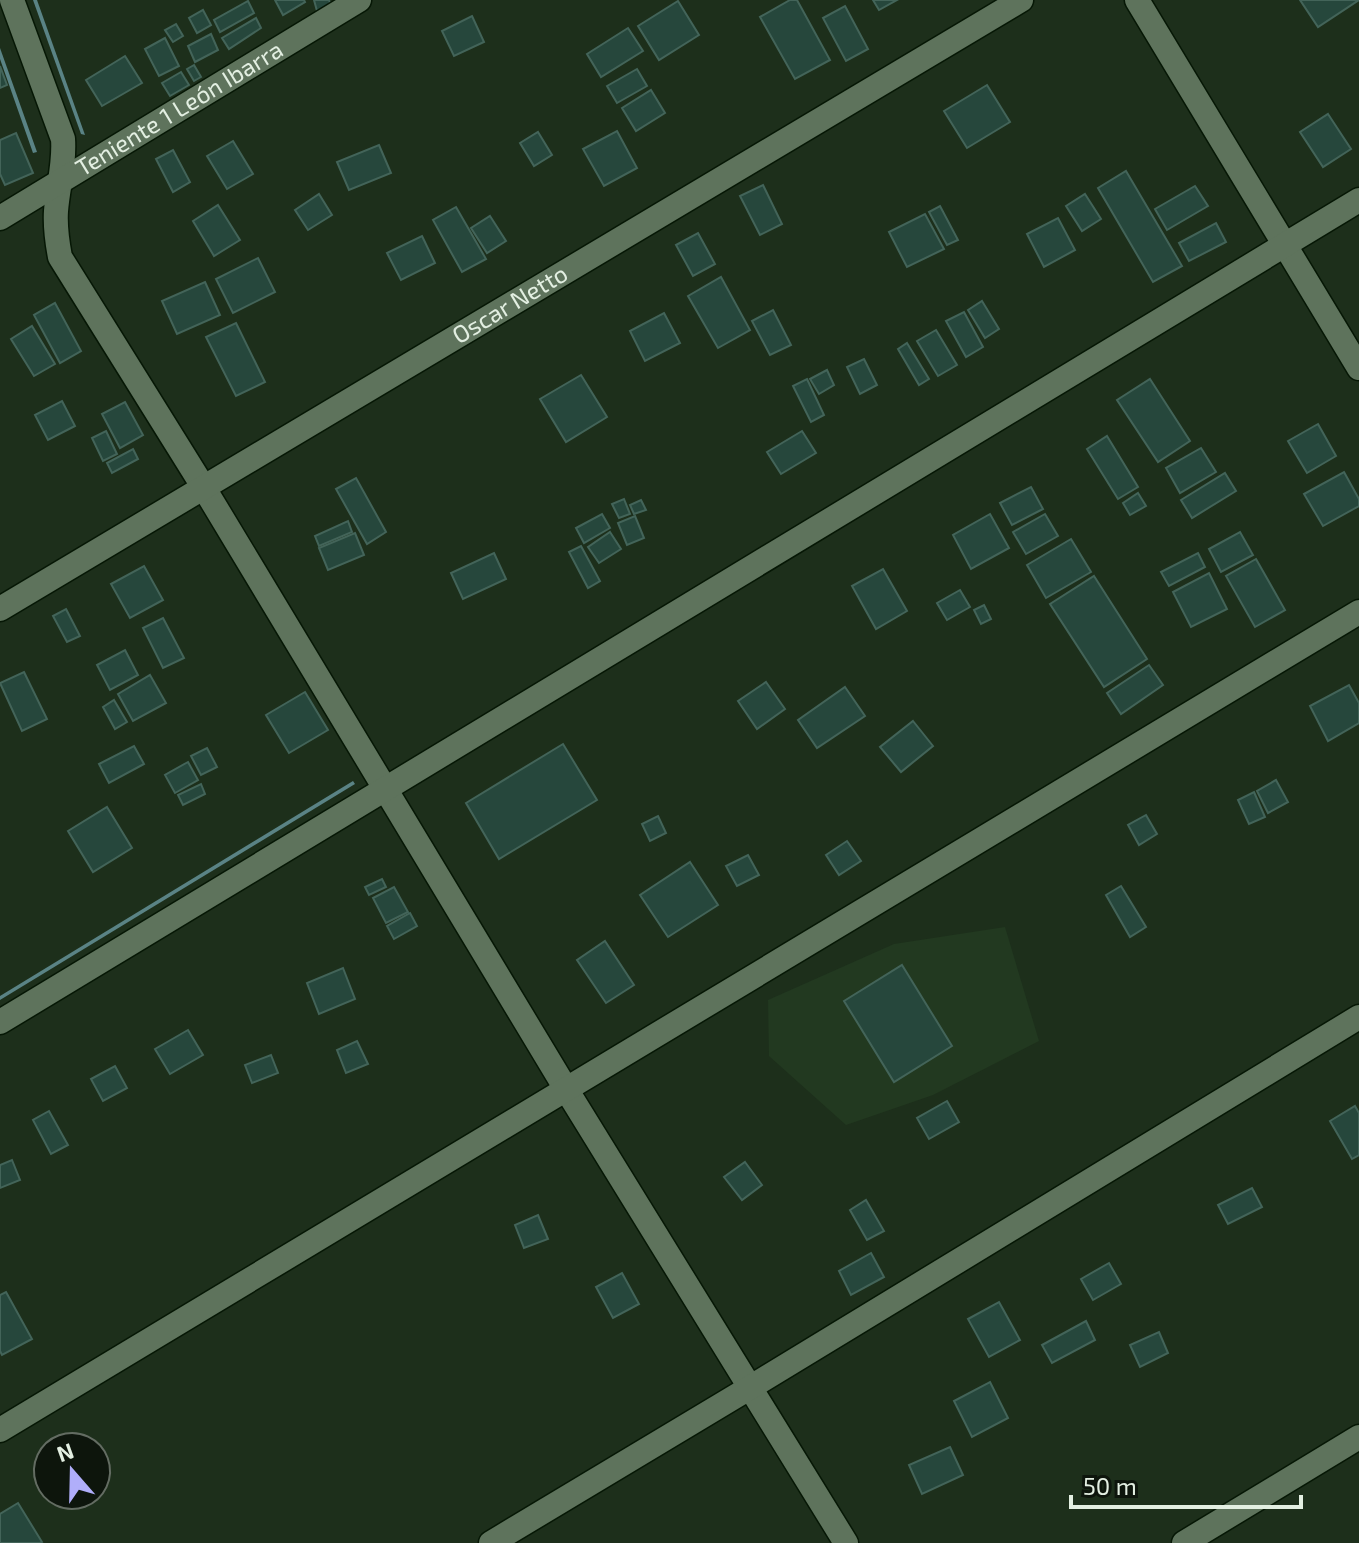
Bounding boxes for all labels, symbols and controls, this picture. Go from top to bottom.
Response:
street label: Teniente 1 León Ibarra [70,34,288,182]
street label: Oscar Netto [446,258,572,349]
north arrow [32,1431,112,1511]
text: N [53,1436,77,1466]
scale bar [1071,1459,1301,1509]
text: 50 m [1083,1471,1137,1500]

